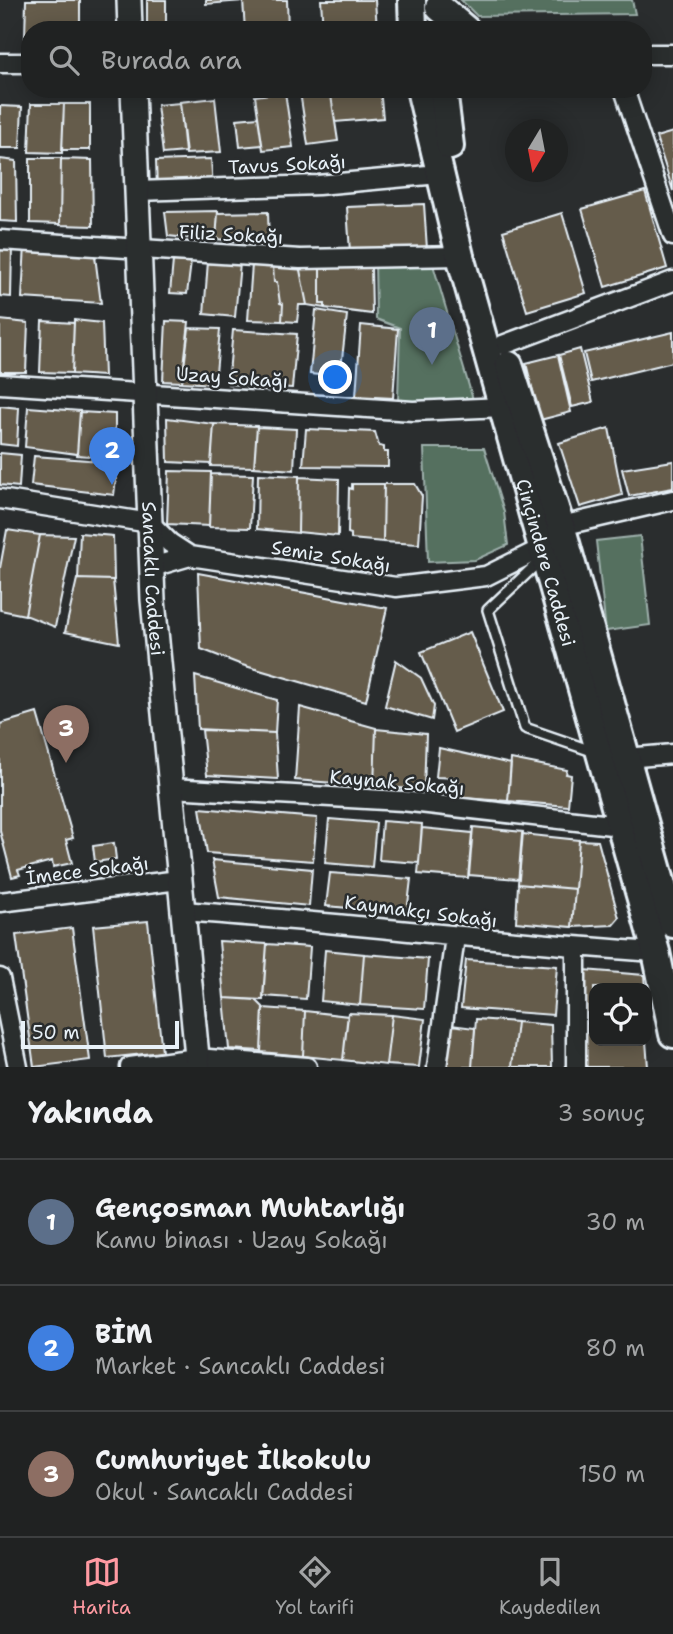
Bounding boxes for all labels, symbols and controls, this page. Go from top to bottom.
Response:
search box [21,21,652,98]
icon: search [45,41,83,79]
text: Burada ara [101,42,242,77]
north arrow [505,119,568,182]
street label: Tavus Sokağı [228,149,347,180]
street label: Filiz Sokağı [178,219,284,250]
pin: 1 [409,307,455,365]
your location [318,360,352,394]
street label: Uzay Sokağı [175,361,289,394]
pin: 2 [89,427,135,485]
street label: Çinçindere Caddesi [510,476,581,649]
street label: Sancaklı Caddesi [136,501,170,657]
street label: Semiz Sokağı [270,535,392,578]
pin: 3 [43,705,89,763]
street label: Kaynak Sokağı [328,764,465,801]
street label: İmece Sokağı [24,851,150,890]
street label: Kaymakçı Sokağı [343,890,499,933]
map controls [589,983,652,1046]
button: locate [589,983,652,1046]
scale bar [21,1018,178,1050]
text: 50 m [32,1020,80,1045]
text: Yakında [28,1092,153,1133]
text: 3 sonuç [558,1098,645,1128]
text: Gençosman Muhtarlığı [95,1190,405,1225]
text: 1 [46,1207,56,1237]
text: 30 m [586,1207,645,1237]
text: Kamu binası · Uzay Sokağı [95,1225,388,1255]
text: BİM [95,1316,153,1351]
text: 2 [43,1333,59,1363]
text: 80 m [586,1333,645,1363]
text: Market · Sancaklı Caddesi [95,1351,385,1381]
text: Cumhuriyet İlkokulu [95,1442,371,1477]
text: 3 [43,1459,59,1489]
text: 150 m [578,1459,645,1489]
text: Okul · Sancaklı Caddesi [95,1477,354,1507]
tab: Harita [72,1553,131,1620]
tab: Yol tarifi [275,1553,354,1620]
tab: Kaydedilen [499,1553,601,1620]

